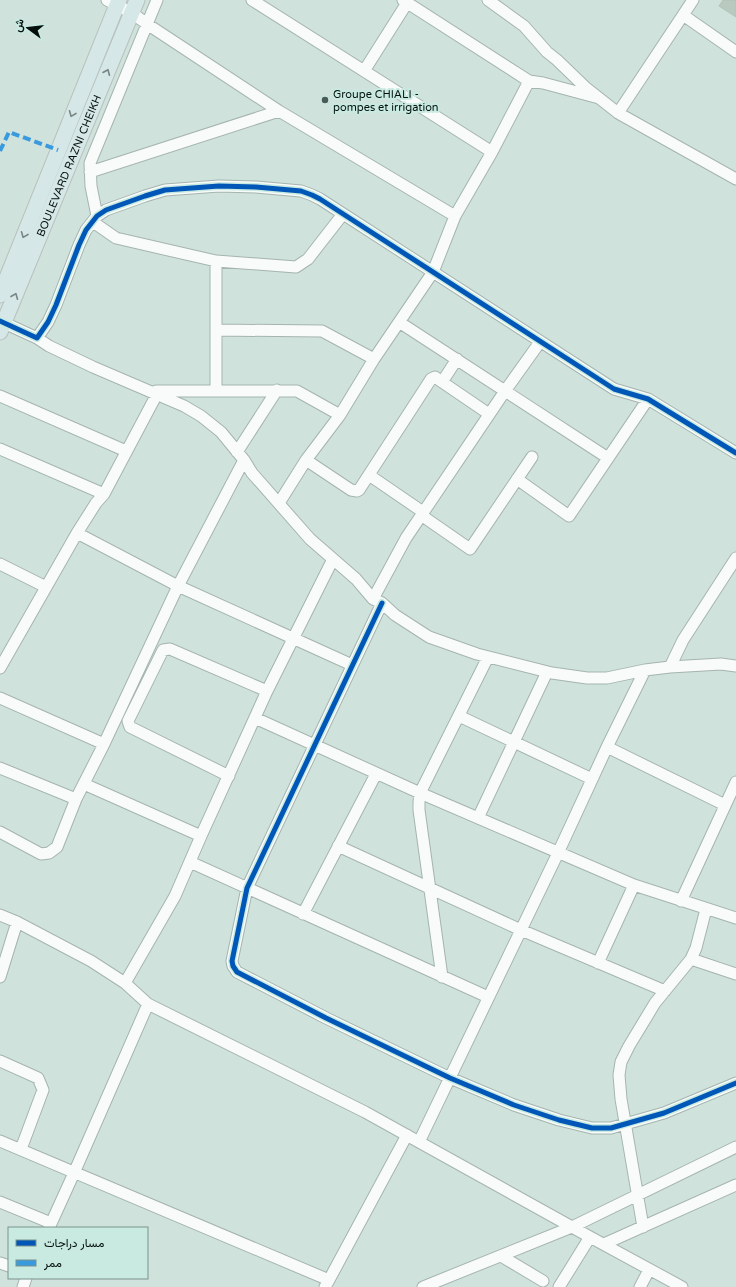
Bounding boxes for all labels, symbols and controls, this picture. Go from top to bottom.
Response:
north arrow [8,8,48,48]
text: ش [11,17,27,34]
one-way arrow [102,68,110,76]
place label: Groupe CHIALI - pompes et irrigation [333,88,439,114]
street label: BOULEVARD RAZNI CHEIKH [34,93,104,239]
marker: Groupe CHIALI - pompes et irrigation [320,95,330,105]
one-way arrow [69,110,77,117]
one-way arrow [21,230,29,238]
one-way arrow [10,292,18,300]
legend [8,1227,148,1279]
text: مسار دراجات [44,1236,104,1251]
text: ممر [43,1256,62,1271]

